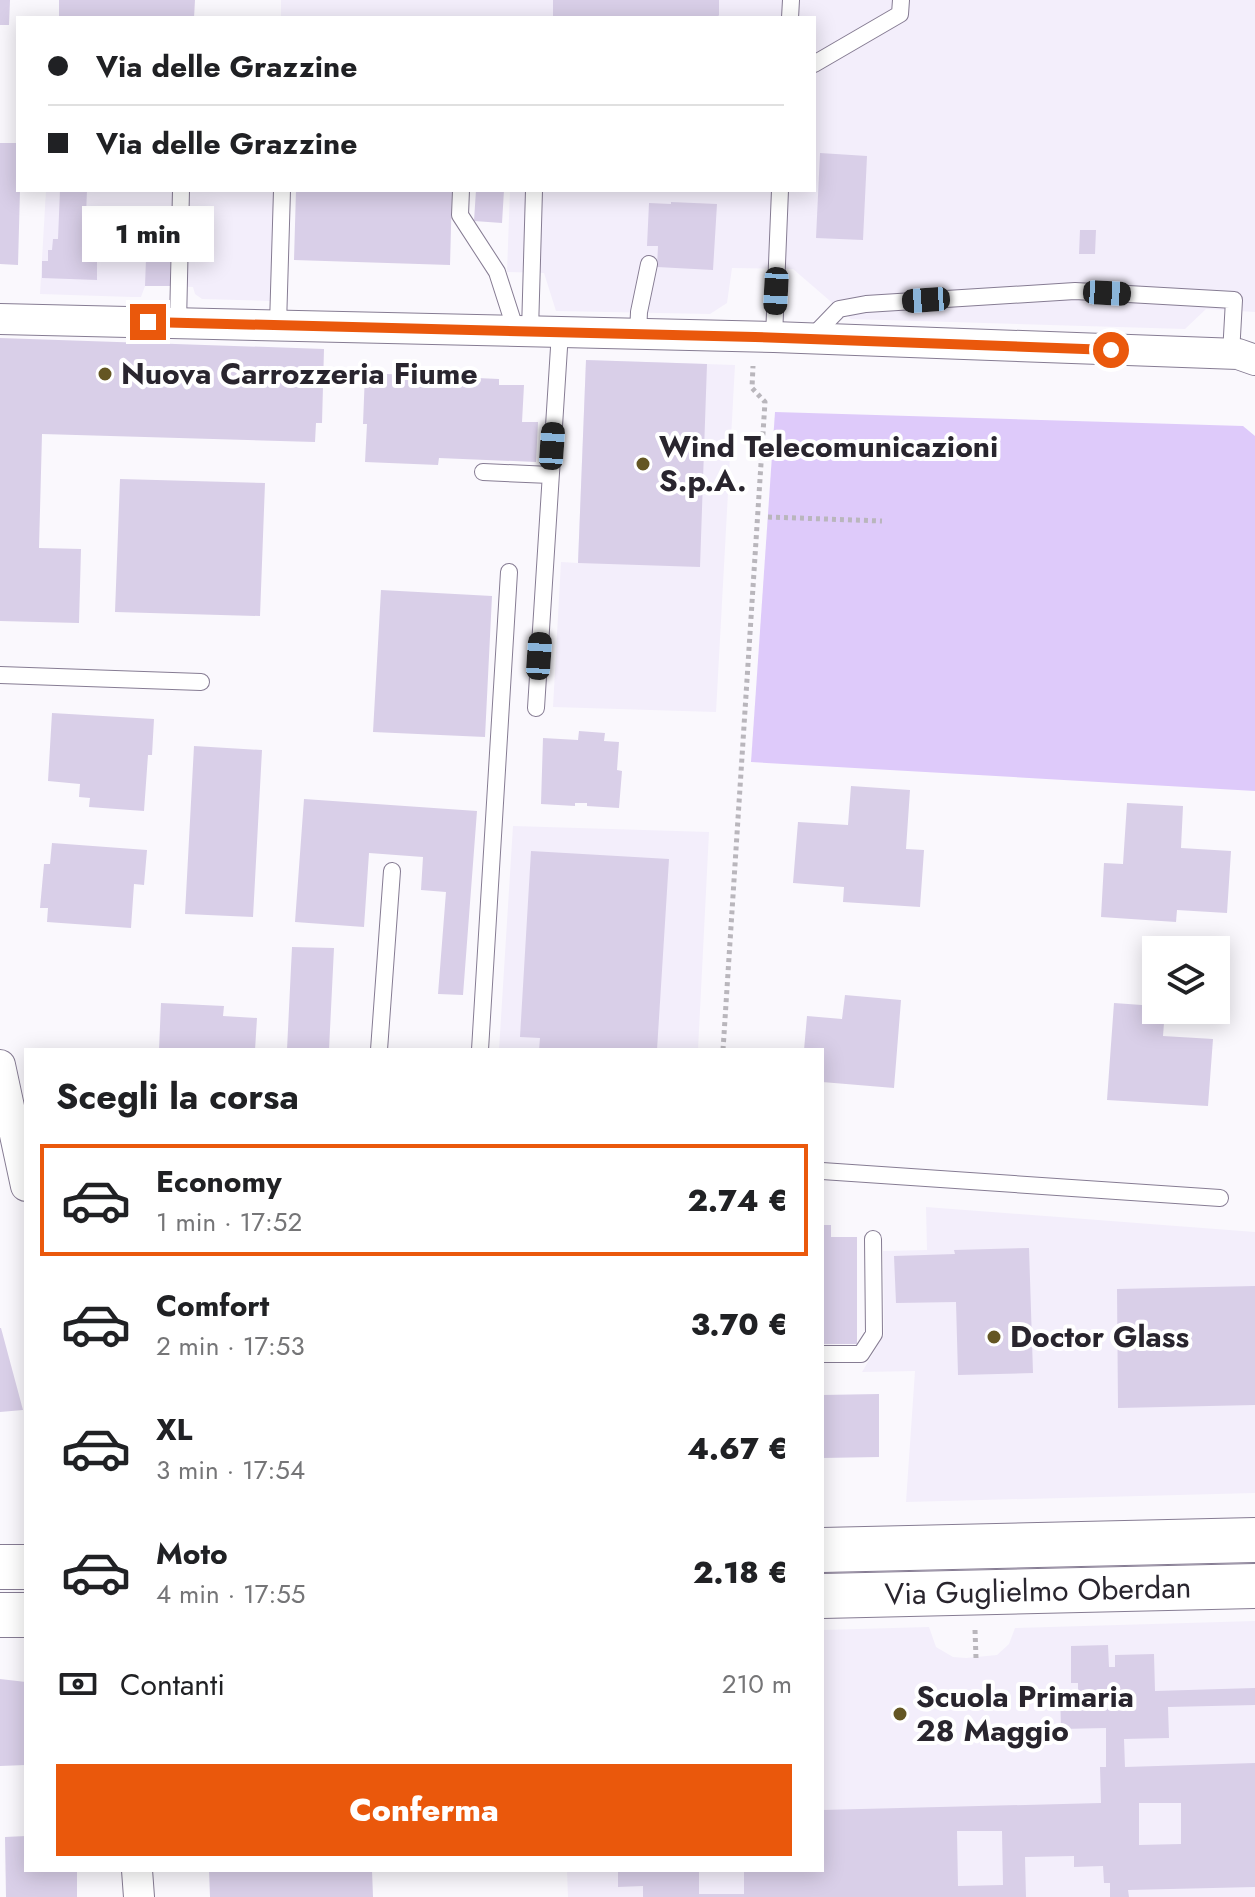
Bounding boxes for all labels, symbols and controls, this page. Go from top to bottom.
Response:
text: Via delle Grazzine [96,45,357,88]
text: Via delle Grazzine [96,122,357,165]
callout: 1 min [82,206,214,262]
text: 1 min [115,215,181,253]
car [763,266,789,316]
car [1082,280,1132,306]
car [901,286,951,314]
route end [130,304,166,340]
route start [1093,332,1129,368]
place label: Nuova Carrozzeria Fiume [121,352,478,395]
marker: Nuova Carrozzeria Fiume [96,365,114,383]
car [538,421,566,471]
place label: Wind Telecomunicazioni S.p.A. [659,425,998,502]
marker: Wind Telecomunicazioni S.p.A. [634,455,652,473]
car [525,631,553,681]
map controls [1142,936,1230,1024]
button: layers [1142,936,1230,1024]
text: Scegli la corsa [56,1070,299,1122]
text: Economy [156,1160,282,1203]
icon: car [60,1164,132,1236]
text: 2.74 € [688,1179,788,1222]
text: 1 min · 17:52 [156,1203,302,1241]
text: Comfort [156,1284,269,1327]
icon: car [60,1288,132,1360]
text: 3.70 € [691,1303,788,1346]
place label: Doctor Glass [1010,1315,1189,1358]
text: 2 min · 17:53 [156,1327,305,1365]
marker: Doctor Glass [985,1328,1003,1346]
text: XL [156,1408,192,1451]
icon: car [60,1412,132,1484]
text: 4.67 € [687,1427,788,1470]
text: 3 min · 17:54 [156,1451,305,1489]
text: Moto [156,1532,228,1575]
icon: car [60,1536,132,1608]
text: 2.18 € [693,1551,788,1594]
street label: Via Guglielmo Oberdan [884,1565,1192,1616]
text: 4 min · 17:55 [156,1575,306,1613]
icon: cash [56,1662,100,1706]
text: Contanti [120,1663,225,1706]
text: 210 m [722,1665,792,1703]
place label: Scuola Primaria 28 Maggio [916,1675,1134,1752]
marker: Scuola Primaria 28 Maggio [891,1705,909,1723]
button: Conferma [56,1764,792,1856]

